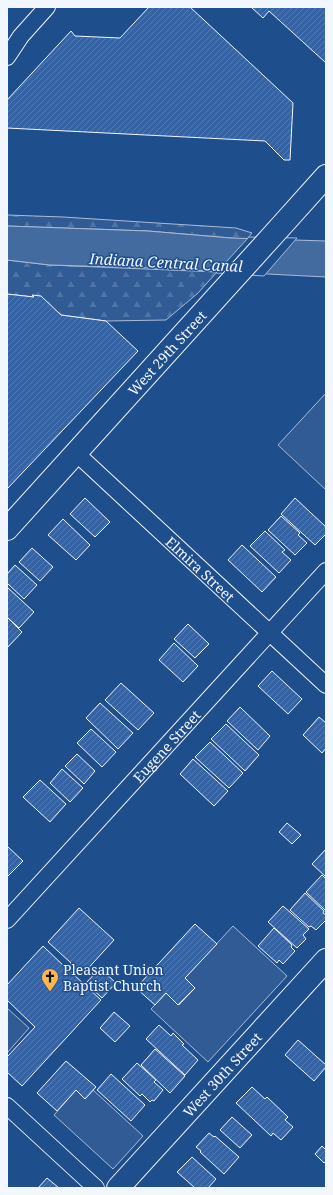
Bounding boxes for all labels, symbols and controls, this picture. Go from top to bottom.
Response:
water label: Indiana Central Canal [88,248,244,276]
street label: West 29th Street [123,306,210,399]
street label: Elmira Street [162,532,239,605]
street label: Eugene Street [128,705,204,786]
place label: Pleasant Union Baptist Church [63,960,164,995]
church icon: Pleasant Union Baptist Church [40,967,60,992]
street label: West 30th Street [178,1028,265,1121]

